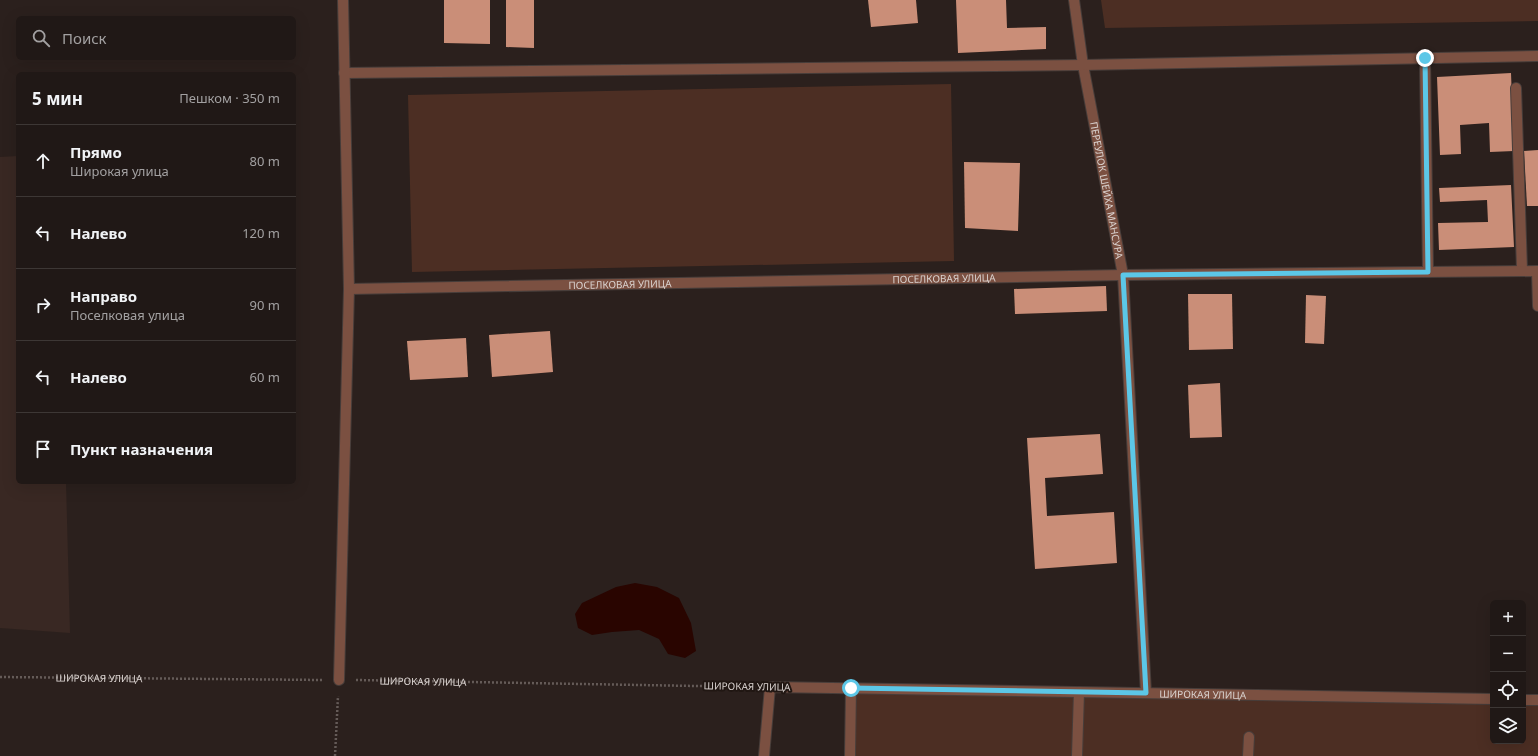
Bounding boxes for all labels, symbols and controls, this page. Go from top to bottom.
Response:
search box [16,16,296,60]
icon: search [30,27,52,49]
text: Поиск [62,28,107,48]
route end [1416,49,1434,67]
text: 5 мин [32,87,83,110]
text: Пешком · 350 m [179,89,280,107]
street label: ПЕРЕУЛОК ШЕЙХА МАНСУРА [1087,121,1127,260]
text: Прямо [70,142,122,162]
icon: ahead [32,150,54,172]
text: 80 m [250,152,280,170]
text: Широкая улица [70,162,169,180]
icon: left [32,222,54,244]
text: Налево [70,223,127,243]
text: 120 m [242,224,280,242]
street label: ПОСЕЛКОВАЯ УЛИЦА [892,270,996,286]
street label: ПОСЕЛКОВАЯ УЛИЦА [568,276,672,292]
text: Направо [70,286,137,306]
icon: right [32,294,54,316]
text: 90 m [250,296,280,314]
text: Поселковая улица [70,306,185,324]
icon: left [32,366,54,388]
text: Налево [70,367,127,387]
text: 60 m [250,368,280,386]
icon: arrive [32,438,54,460]
text: Пункт назначения [70,439,213,459]
map controls [1490,600,1526,744]
button: + [1490,600,1526,636]
button: − [1490,636,1526,672]
street label: ШИРОКАЯ УЛИЦА [56,671,143,685]
button: locate [1490,672,1526,708]
street label: ШИРОКАЯ УЛИЦА [379,673,467,689]
street label: ШИРОКАЯ УЛИЦА [704,678,791,694]
route start [842,679,860,697]
street label: ШИРОКАЯ УЛИЦА [1159,686,1247,702]
button: layers [1490,708,1526,744]

